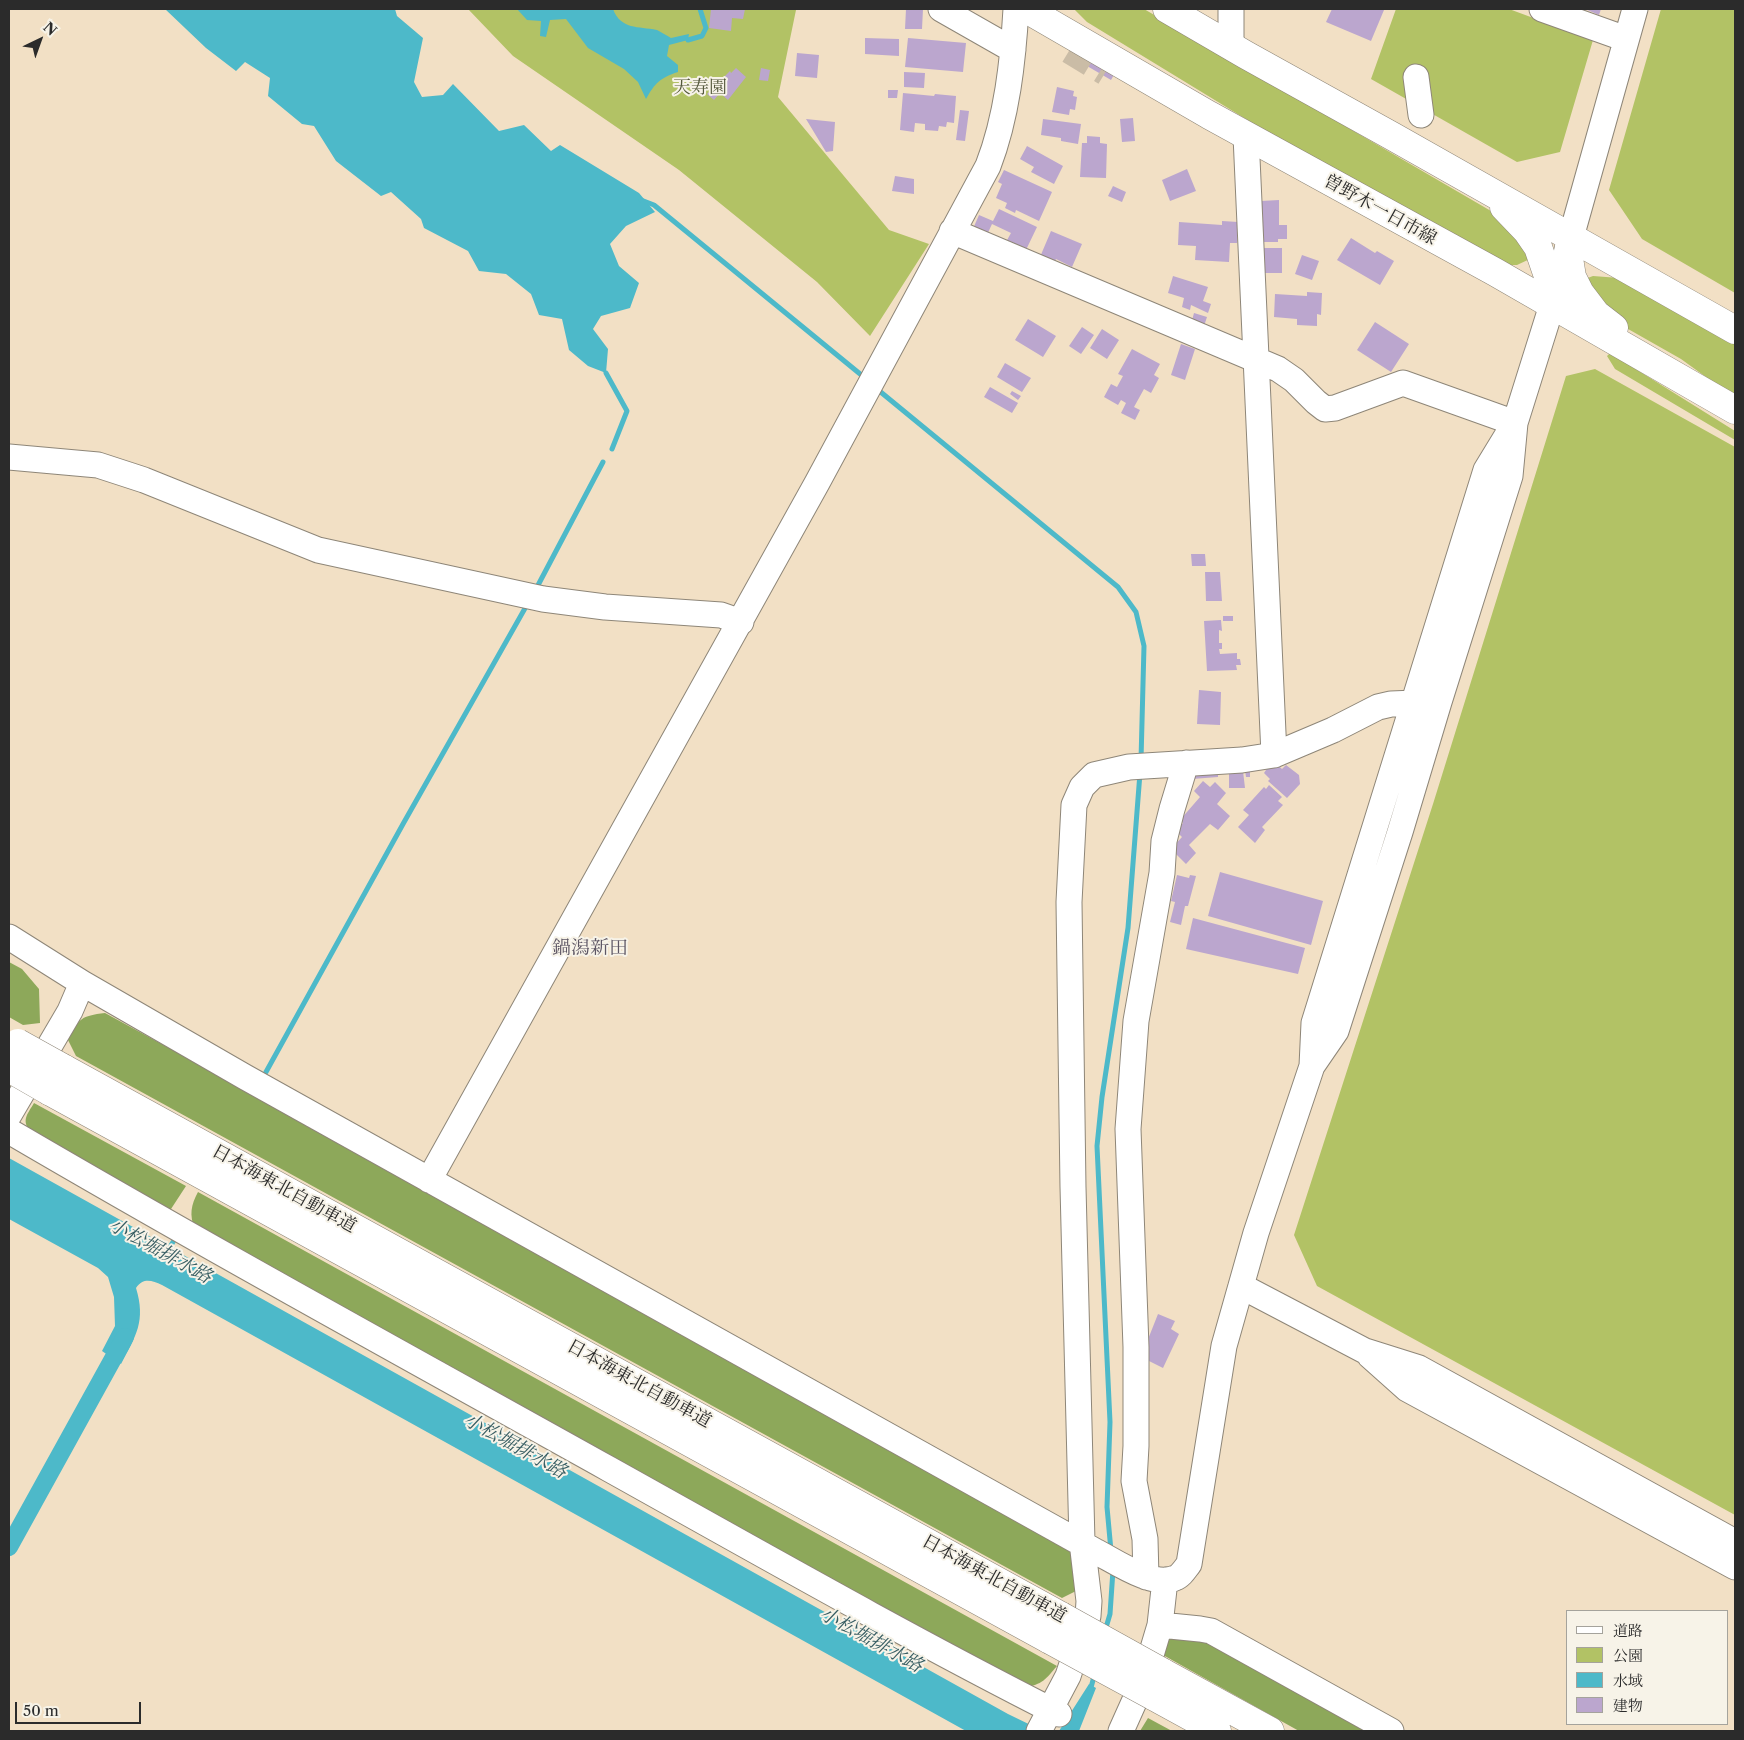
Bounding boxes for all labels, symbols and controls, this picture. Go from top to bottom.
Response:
north arrow [15,15,65,65]
text: N [39,18,61,40]
park label: 天寿園 [673,77,727,99]
street label: 曽野木一日市線 [1320,170,1440,250]
district label: 鍋潟新田 [552,938,628,960]
street label: 日本海東北自動車道 [208,1140,360,1238]
water label: 小松堀排水路 [105,1213,215,1289]
street label: 日本海東北自動車道 [563,1335,715,1433]
water label: 小松堀排水路 [460,1408,570,1484]
street label: 日本海東北自動車道 [918,1530,1070,1628]
water label: 小松堀排水路 [816,1602,926,1678]
legend [1566,1610,1729,1725]
text: 道路 [1613,1621,1643,1640]
text: 公園 [1613,1646,1643,1665]
text: 水域 [1613,1671,1643,1690]
scale bar [18,1692,144,1724]
text: 建物 [1613,1696,1643,1715]
text: 50 m [23,1701,59,1720]

